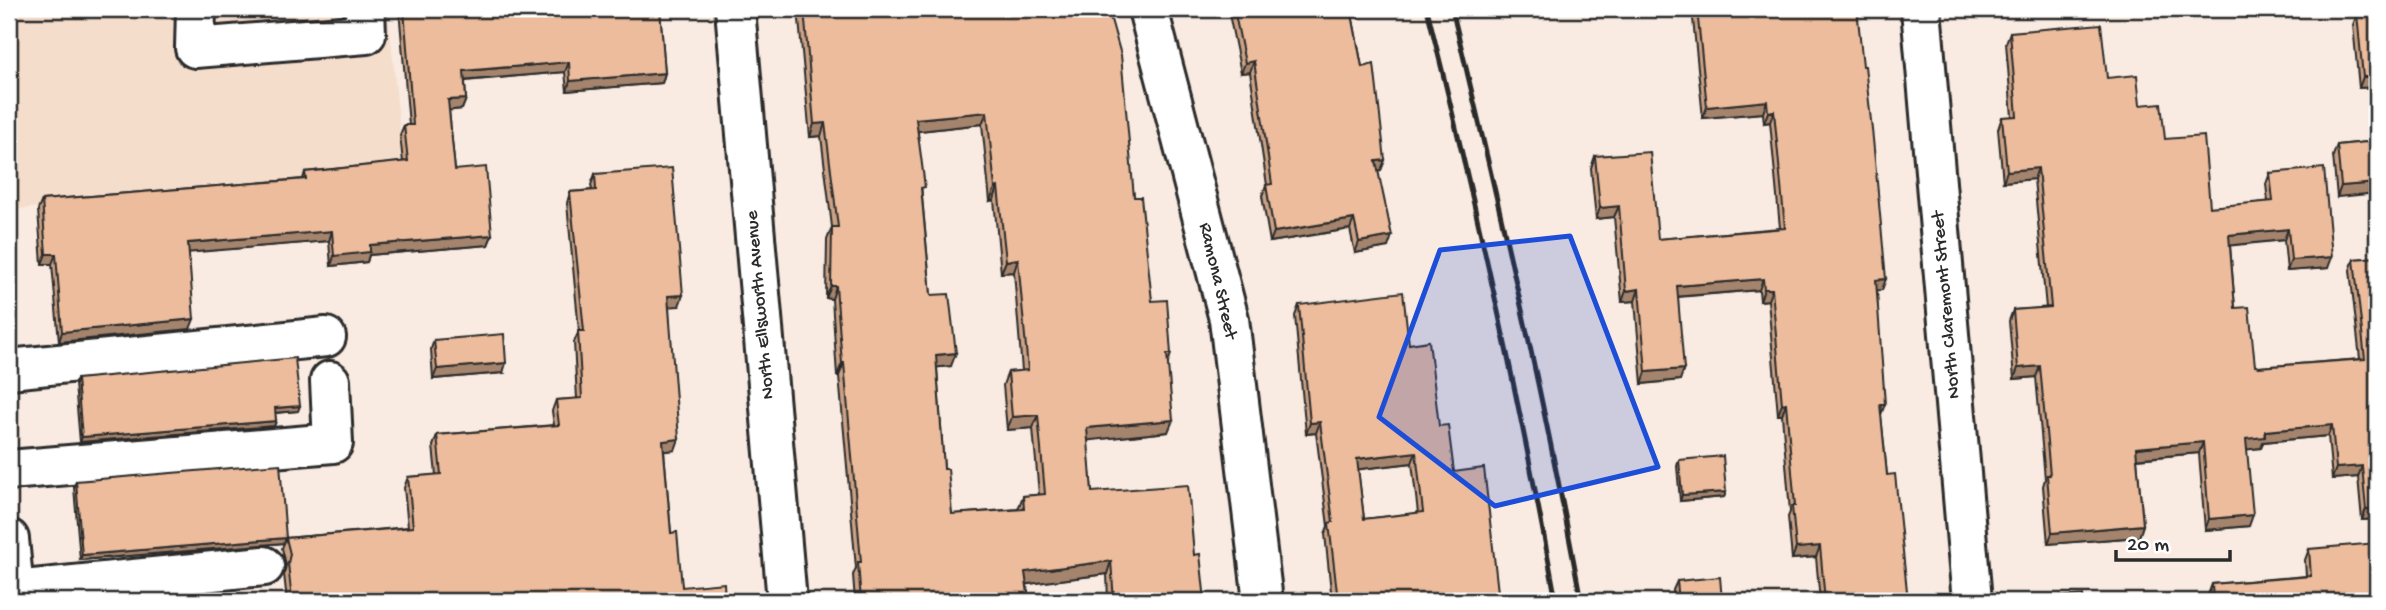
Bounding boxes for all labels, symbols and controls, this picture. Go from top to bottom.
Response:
street label: North Claremont Street [1927,208,1967,400]
street label: North Ellsworth Avenue [741,209,781,400]
street label: Ramona Street [1192,221,1242,344]
scale bar [2116,519,2230,563]
text: 20 m [2127,534,2169,559]

